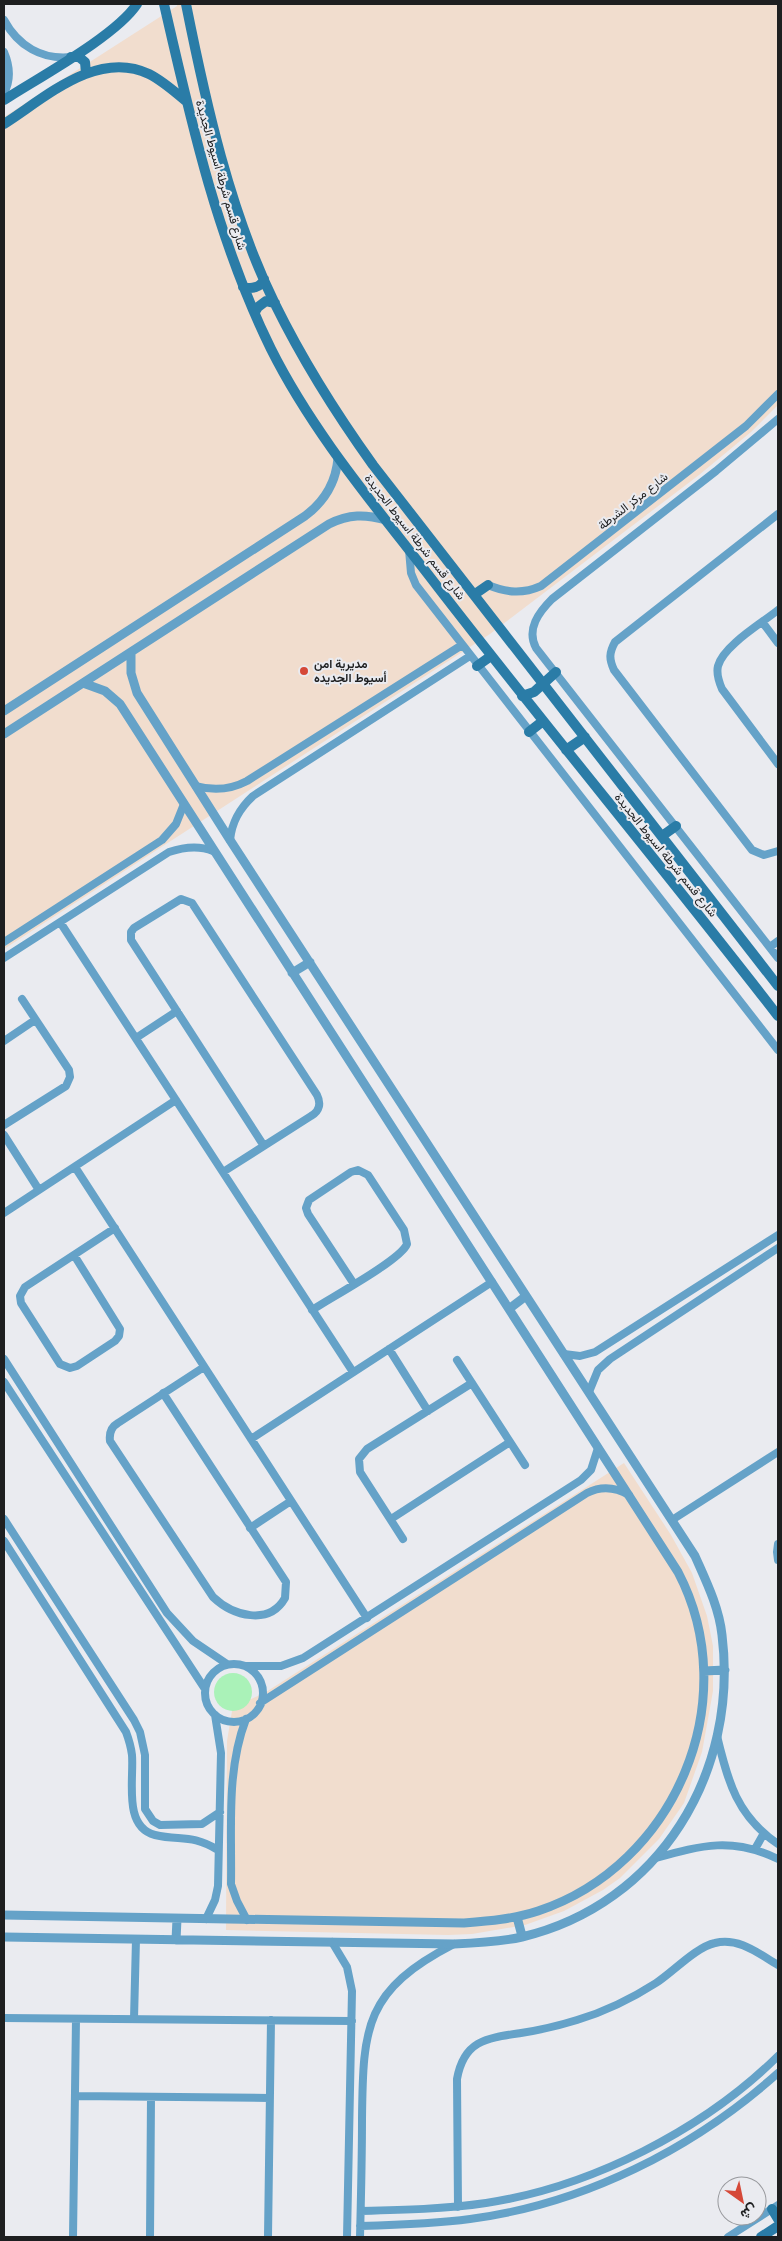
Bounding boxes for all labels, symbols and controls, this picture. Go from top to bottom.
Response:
street label: شارع قسم شرطة اسيوط الجديدة [191,98,249,252]
street label: شارع مركز الشرطة [595,469,672,534]
street label: شارع قسم شرطة اسيوط الجديدة [360,472,468,604]
place label: مديرية امن أسيوط الجديده [314,657,387,686]
marker: مديرية امن أسيوط الجديده [298,665,310,677]
street label: شارع قسم شرطة اسيوط الجديدة [610,790,720,921]
north arrow [717,2176,767,2226]
text: ش [737,2200,760,2223]

